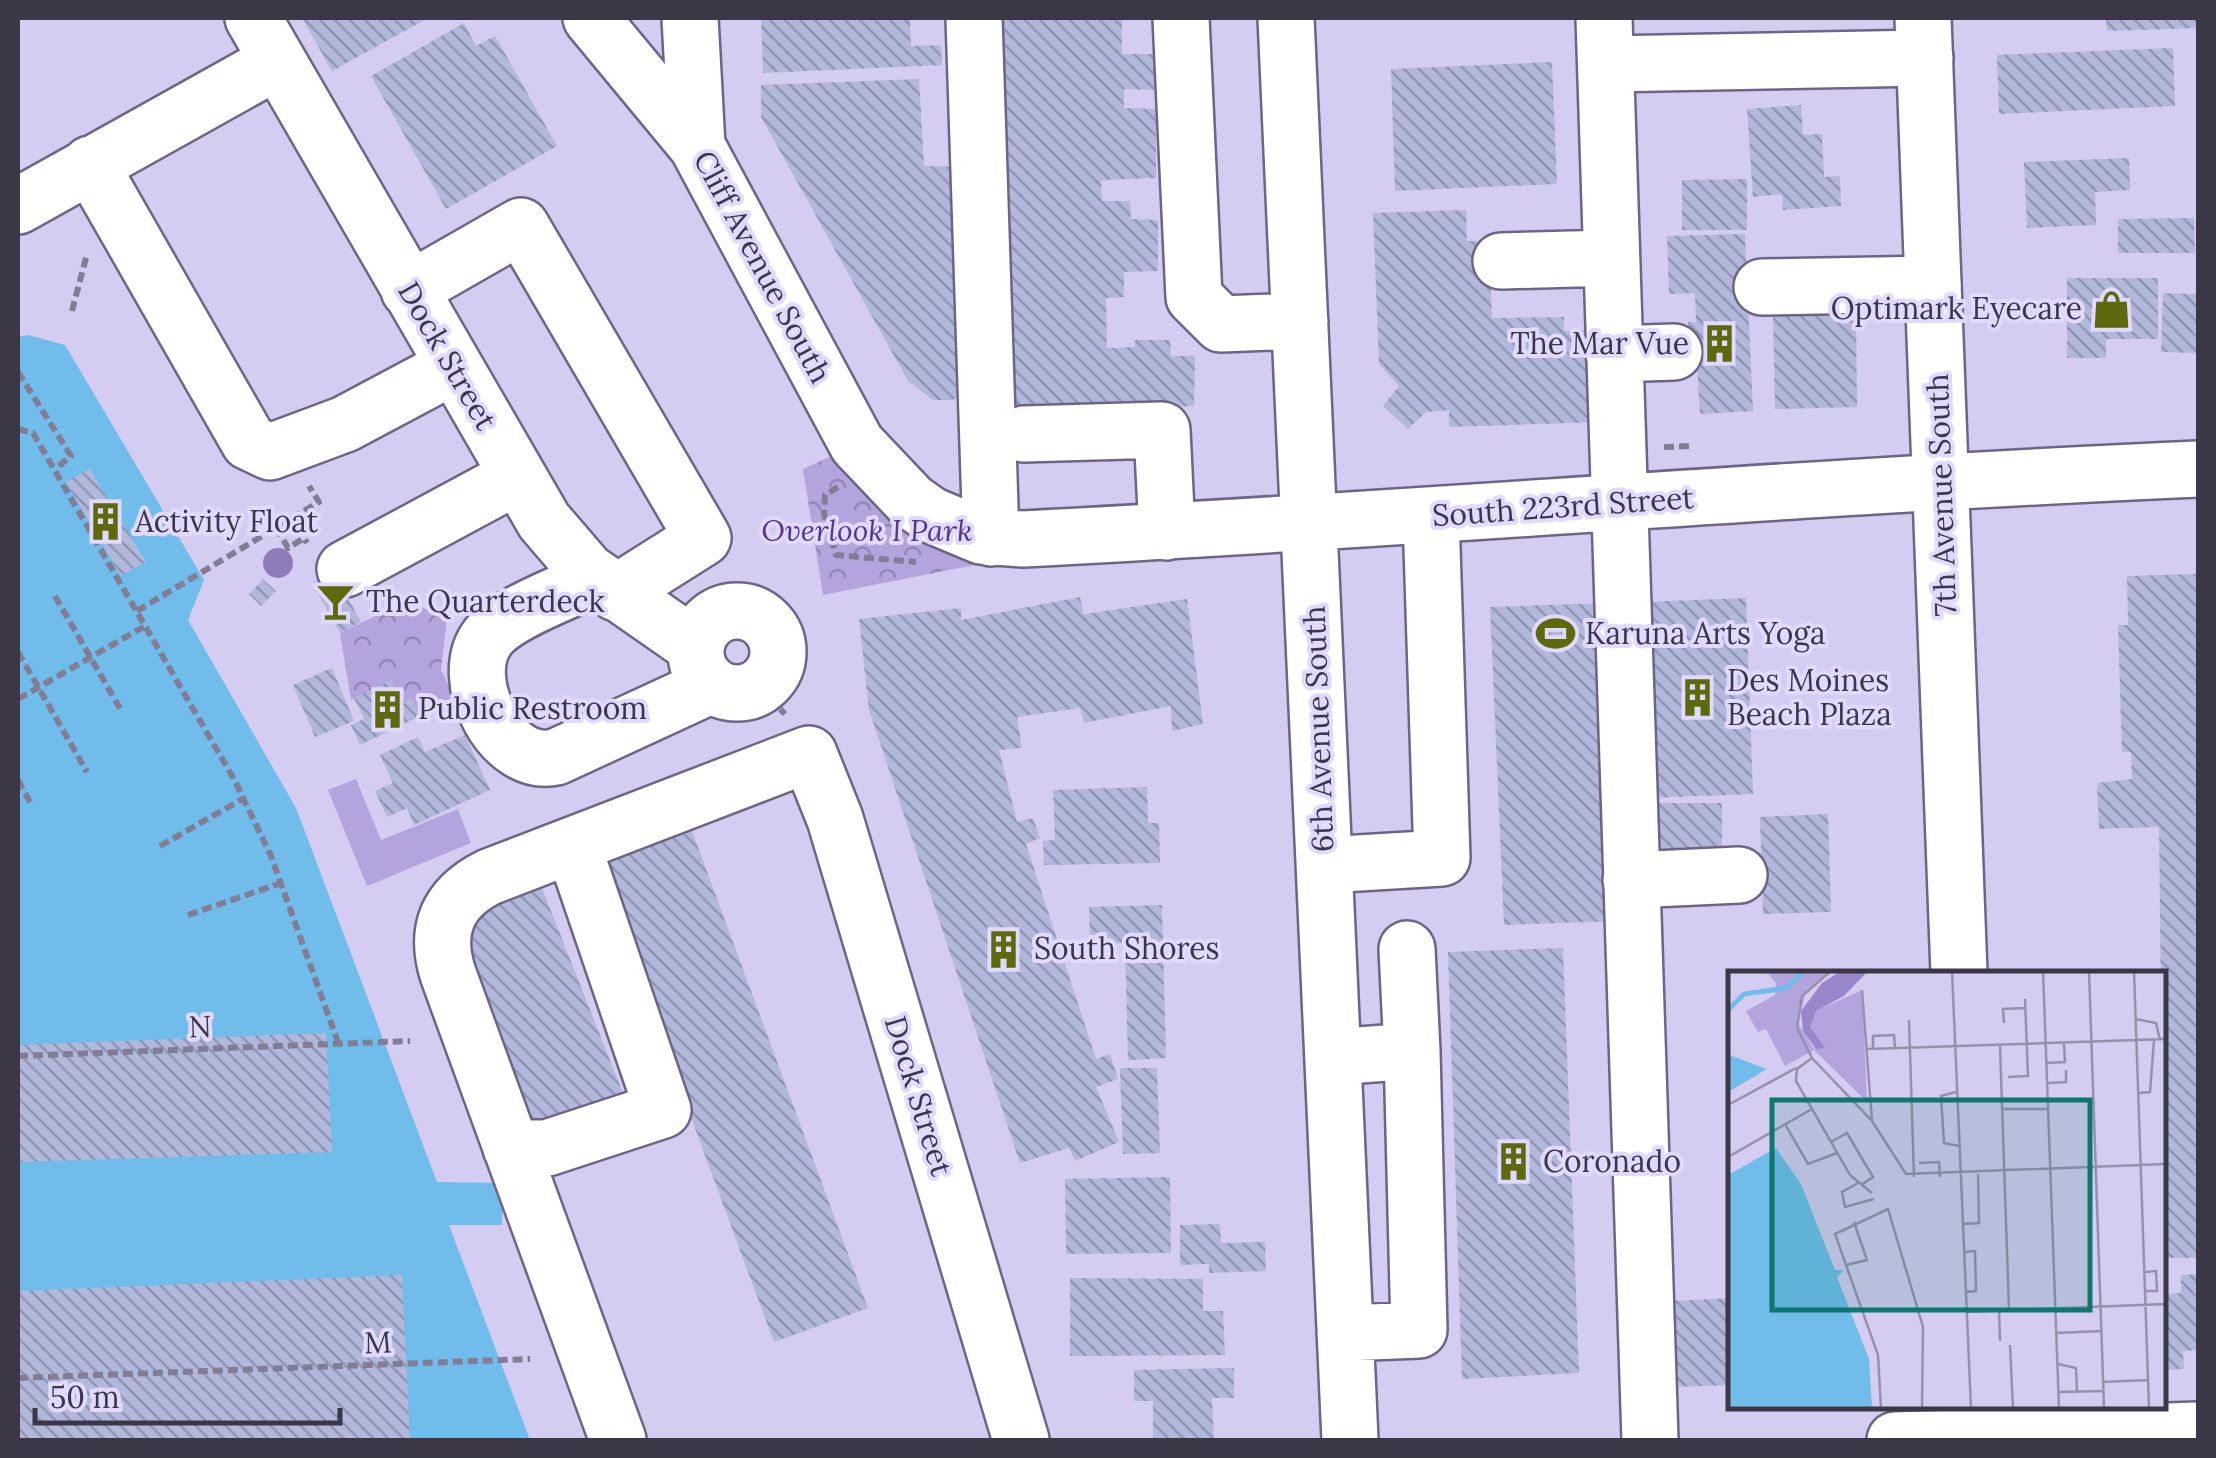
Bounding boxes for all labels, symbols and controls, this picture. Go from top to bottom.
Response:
street label: Cliff Avenue South [686,144,840,389]
street label: Dock Street [390,275,506,437]
shop icon: Optimark Eyecare [2091,288,2133,330]
place label: Optimark Eyecare [1831,289,2082,328]
building icon: The Mar Vue [1698,323,1740,365]
place label: The Mar Vue [1510,324,1689,362]
street label: 7th Avenue South [1918,373,1964,617]
street label: South 223rd Street [1431,478,1695,534]
building icon: Activity Float [84,501,126,543]
place label: Activity Float [134,502,319,541]
park label: Overlook I Park [761,511,973,549]
bar icon: The Quarterdeck [315,581,357,623]
place label: The Quarterdeck [366,582,605,620]
street label: 6th Avenue South [1295,605,1341,853]
sports icon: Karuna Arts Yoga [1534,613,1576,655]
place label: Karuna Arts Yoga [1585,614,1825,653]
place label: Des Moines Beach Plaza [1727,661,1892,733]
building icon: Des Moines Beach Plaza [1676,677,1718,719]
building icon: Public Restroom [367,688,409,730]
place label: Public Restroom [418,689,647,727]
building icon: South Shores [983,928,1025,970]
place label: South Shores [1034,929,1219,967]
inset map [1728,971,2166,1408]
street label: N [188,1007,212,1045]
street label: Dock Street [877,1011,961,1180]
building icon: Coronado [1492,1141,1534,1183]
place label: Coronado [1543,1142,1681,1180]
street label: M [364,1323,392,1361]
scale bar [35,1363,340,1425]
text: 50 m [50,1378,120,1416]

